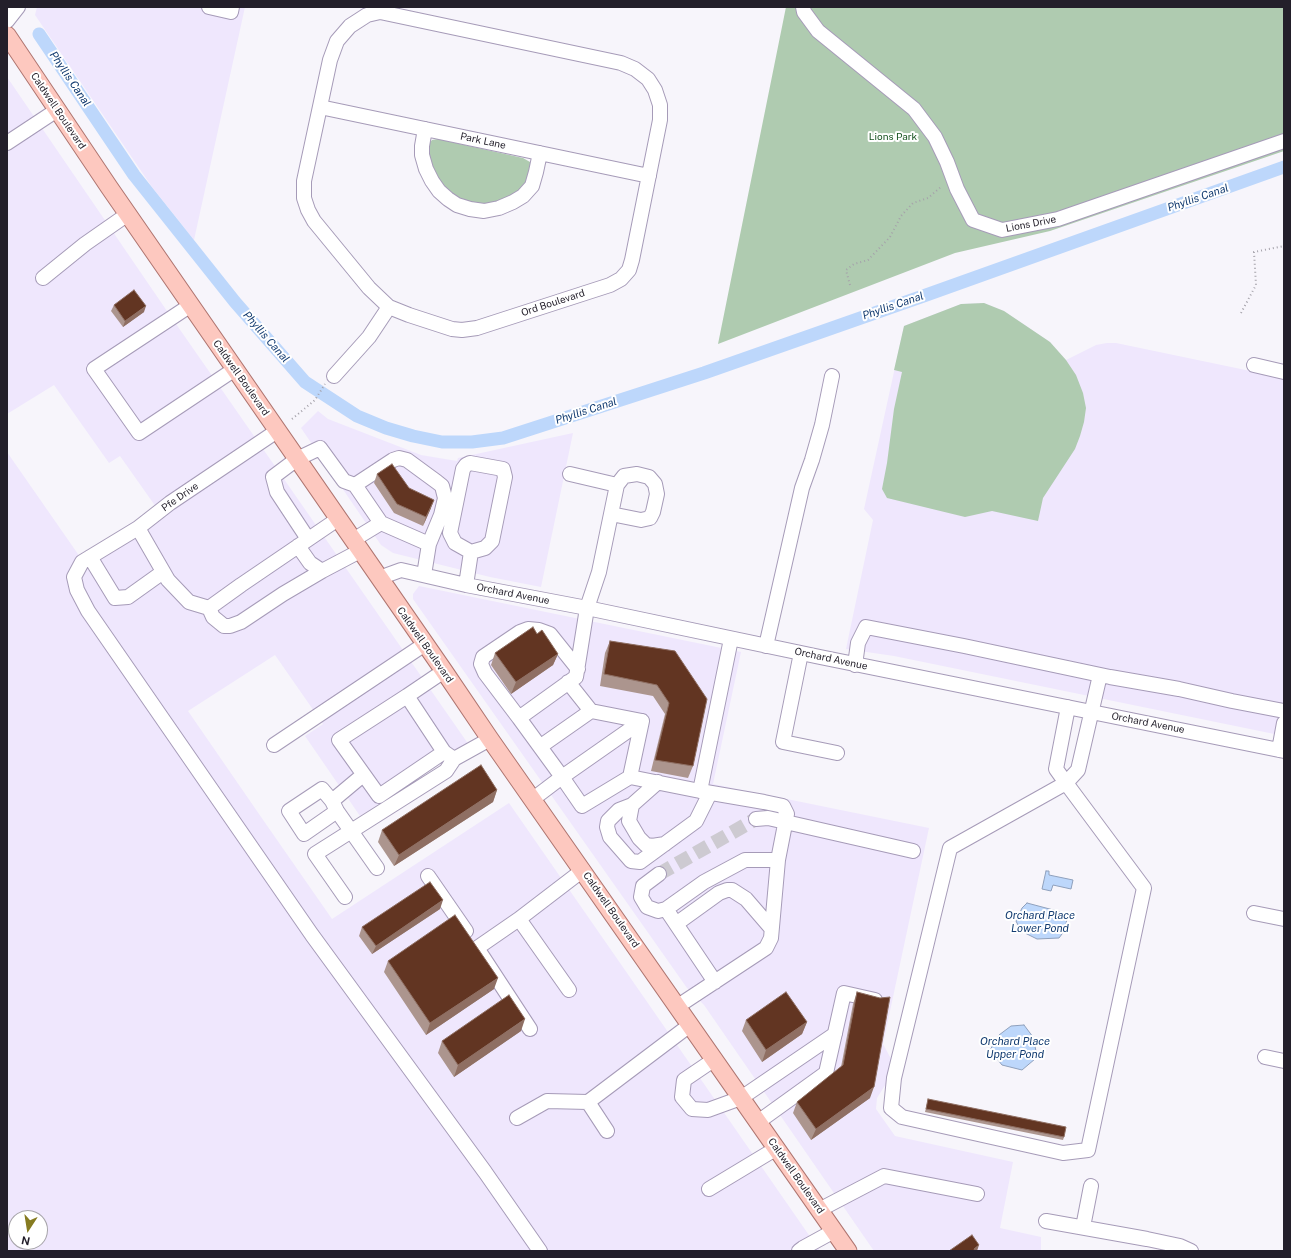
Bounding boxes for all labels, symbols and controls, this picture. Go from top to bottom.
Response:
water label: Phyllis Canal [47,49,93,109]
street label: Caldwell Boulevard [28,70,88,152]
street label: Park Lane [459,130,507,152]
park label: Lions Park [869,131,917,143]
water label: Phyllis Canal [1166,181,1230,215]
street label: Lions Drive [1005,213,1057,235]
street label: Ord Boulevard [520,287,586,319]
water label: Phyllis Canal [861,289,925,323]
water label: Phyllis Canal [240,309,292,365]
street label: Caldwell Boulevard [210,338,272,418]
water label: Phyllis Canal [554,395,618,427]
street label: Pfe Drive [159,480,201,514]
street label: Orchard Avenue [475,581,551,607]
street label: Caldwell Boulevard [394,605,456,685]
street label: Orchard Avenue [793,645,869,673]
street label: Orchard Avenue [1110,710,1186,736]
street label: Caldwell Boulevard [580,870,642,950]
water label: Orchard Place Lower Pond [1005,909,1075,935]
water label: Orchard Place Upper Pond [980,1035,1050,1061]
street label: Caldwell Boulevard [765,1136,827,1216]
north arrow [8,1210,48,1250]
text: N [20,1234,31,1248]

